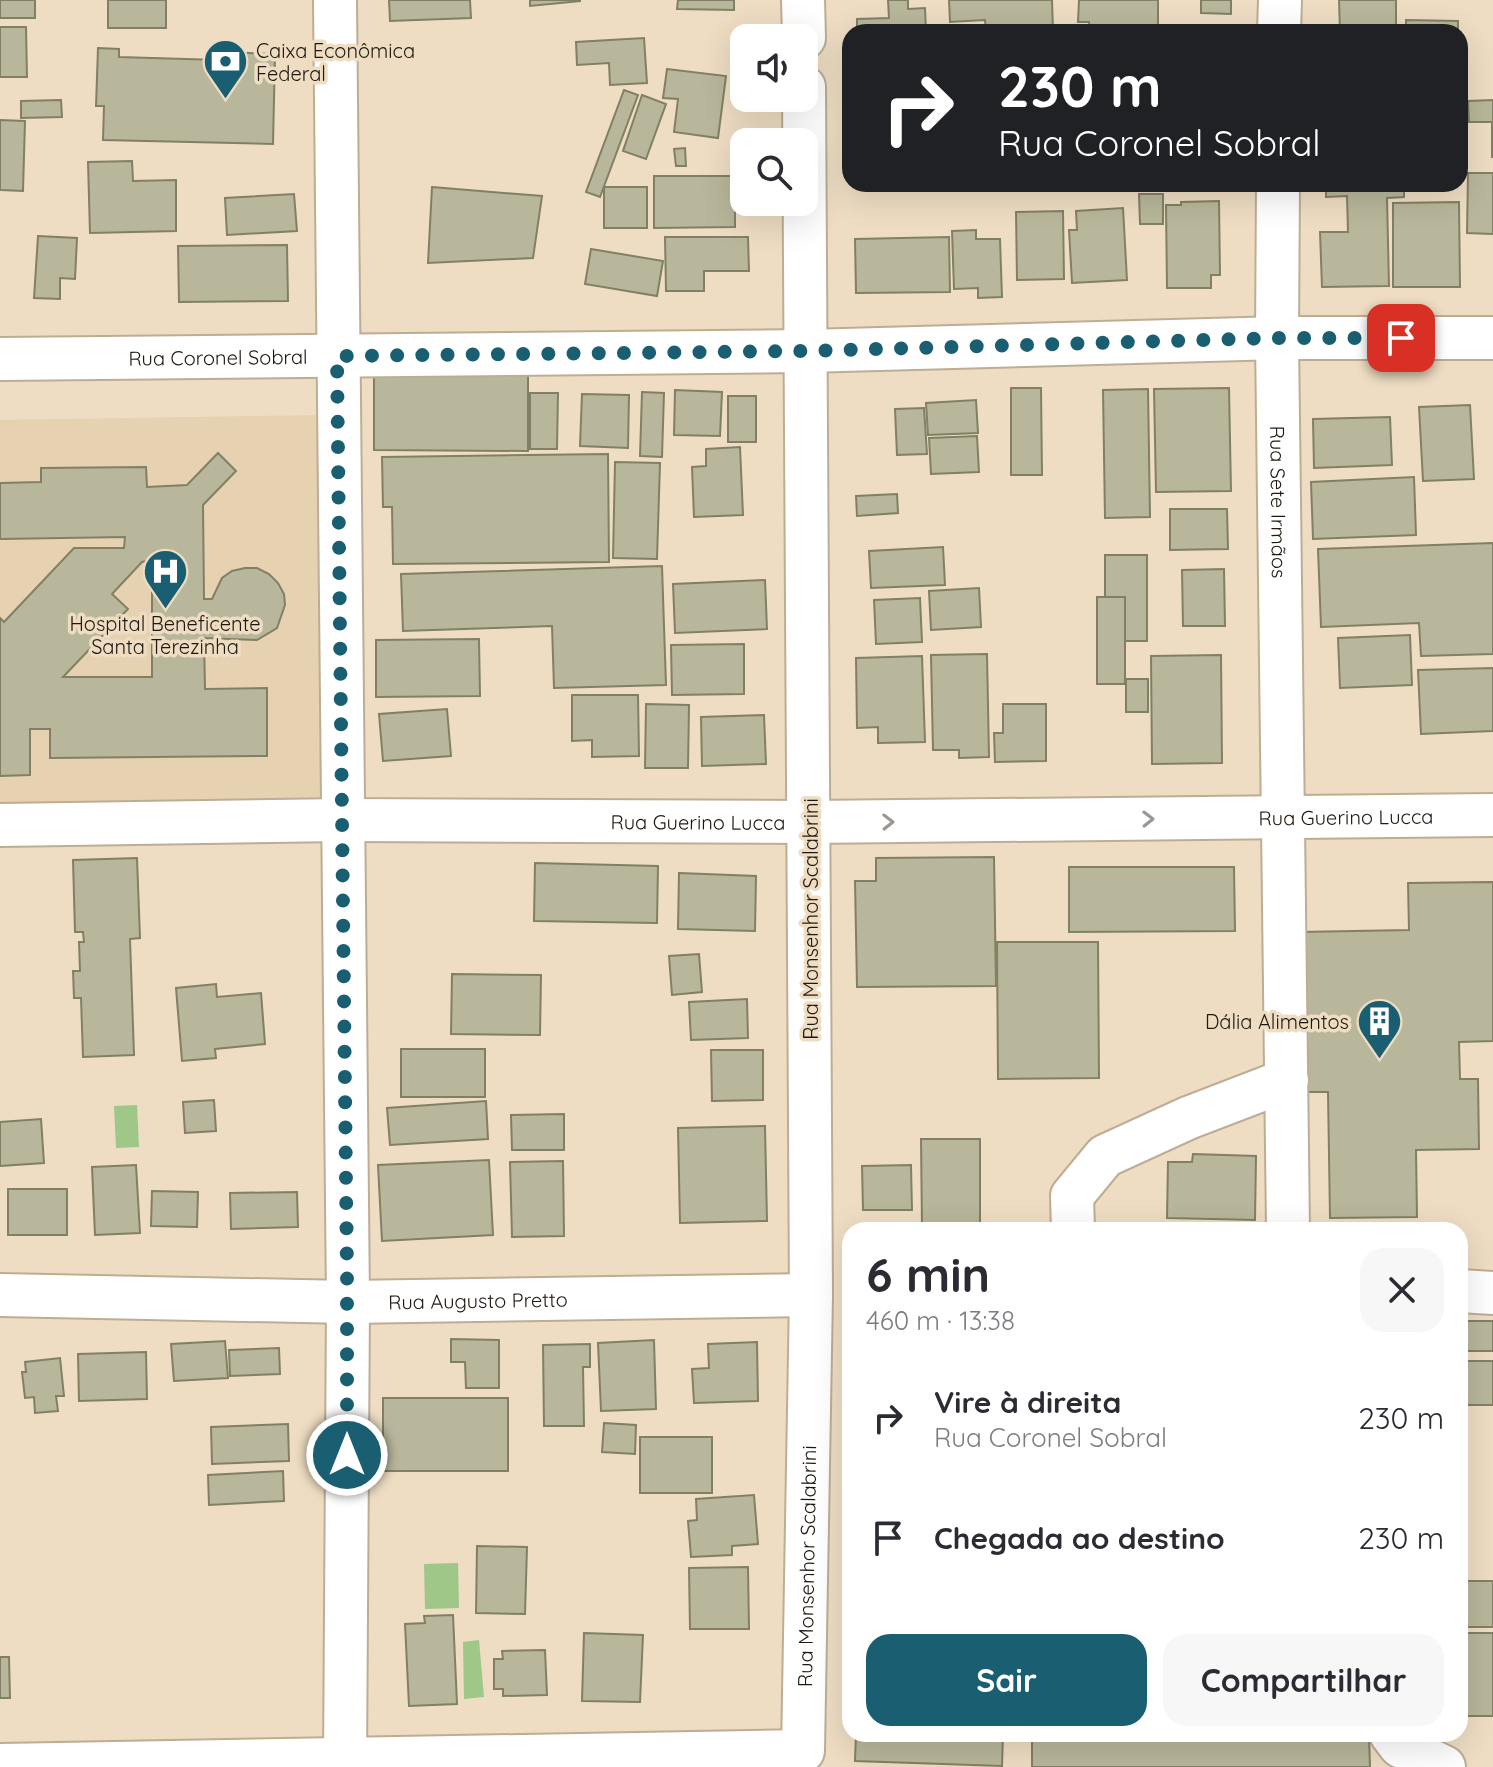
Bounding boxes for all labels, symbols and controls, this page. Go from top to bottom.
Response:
map controls [730,24,818,216]
button: sound [730,24,818,112]
bank icon: Caixa Econômica Federal [201,37,249,100]
place label: Caixa Econômica Federal [256,38,415,86]
text: 230 m [998,51,1162,121]
icon: right [866,56,970,160]
text: Rua Coronel Sobral [998,120,1321,165]
button: search [730,128,818,216]
pin [1367,304,1435,372]
icon: arrive [1379,316,1423,360]
street label: Rua Coronel Sobral [128,343,308,370]
street label: Rua Sete Irmãos [1266,425,1292,579]
hospital icon: Hospital Beneficente Santa Terezinha [141,547,189,610]
place label: Hospital Beneficente Santa Terezinha [69,611,261,659]
street label: Rua Monsenhor Scalabrini [798,798,823,1040]
street label: Rua Guerino Lucca [1258,803,1433,830]
street label: Rua Guerino Lucca [611,809,785,834]
one-way arrow [1142,811,1155,828]
one-way arrow [882,813,895,831]
building icon: Dália Alimentos [1356,997,1404,1060]
place label: Dália Alimentos [1205,1009,1349,1034]
text: 6 min [866,1244,990,1304]
button: close [1360,1248,1444,1332]
street label: Rua Augusto Pretto [388,1286,568,1314]
text: 460 m · 13:38 [866,1304,1015,1337]
text: Vire à direita [934,1383,1121,1421]
icon: right [866,1396,910,1440]
text: 230 m [1358,1399,1444,1437]
position arrow [305,1413,389,1497]
text: Rua Coronel Sobral [934,1421,1167,1454]
street label: Rua Monsenhor Scalabrini [792,1445,821,1687]
icon: arrive [866,1516,910,1560]
text: Chegada ao destino [934,1519,1225,1557]
text: 230 m [1358,1519,1444,1557]
button: Sair [866,1634,1147,1726]
button: Compartilhar [1163,1634,1444,1726]

